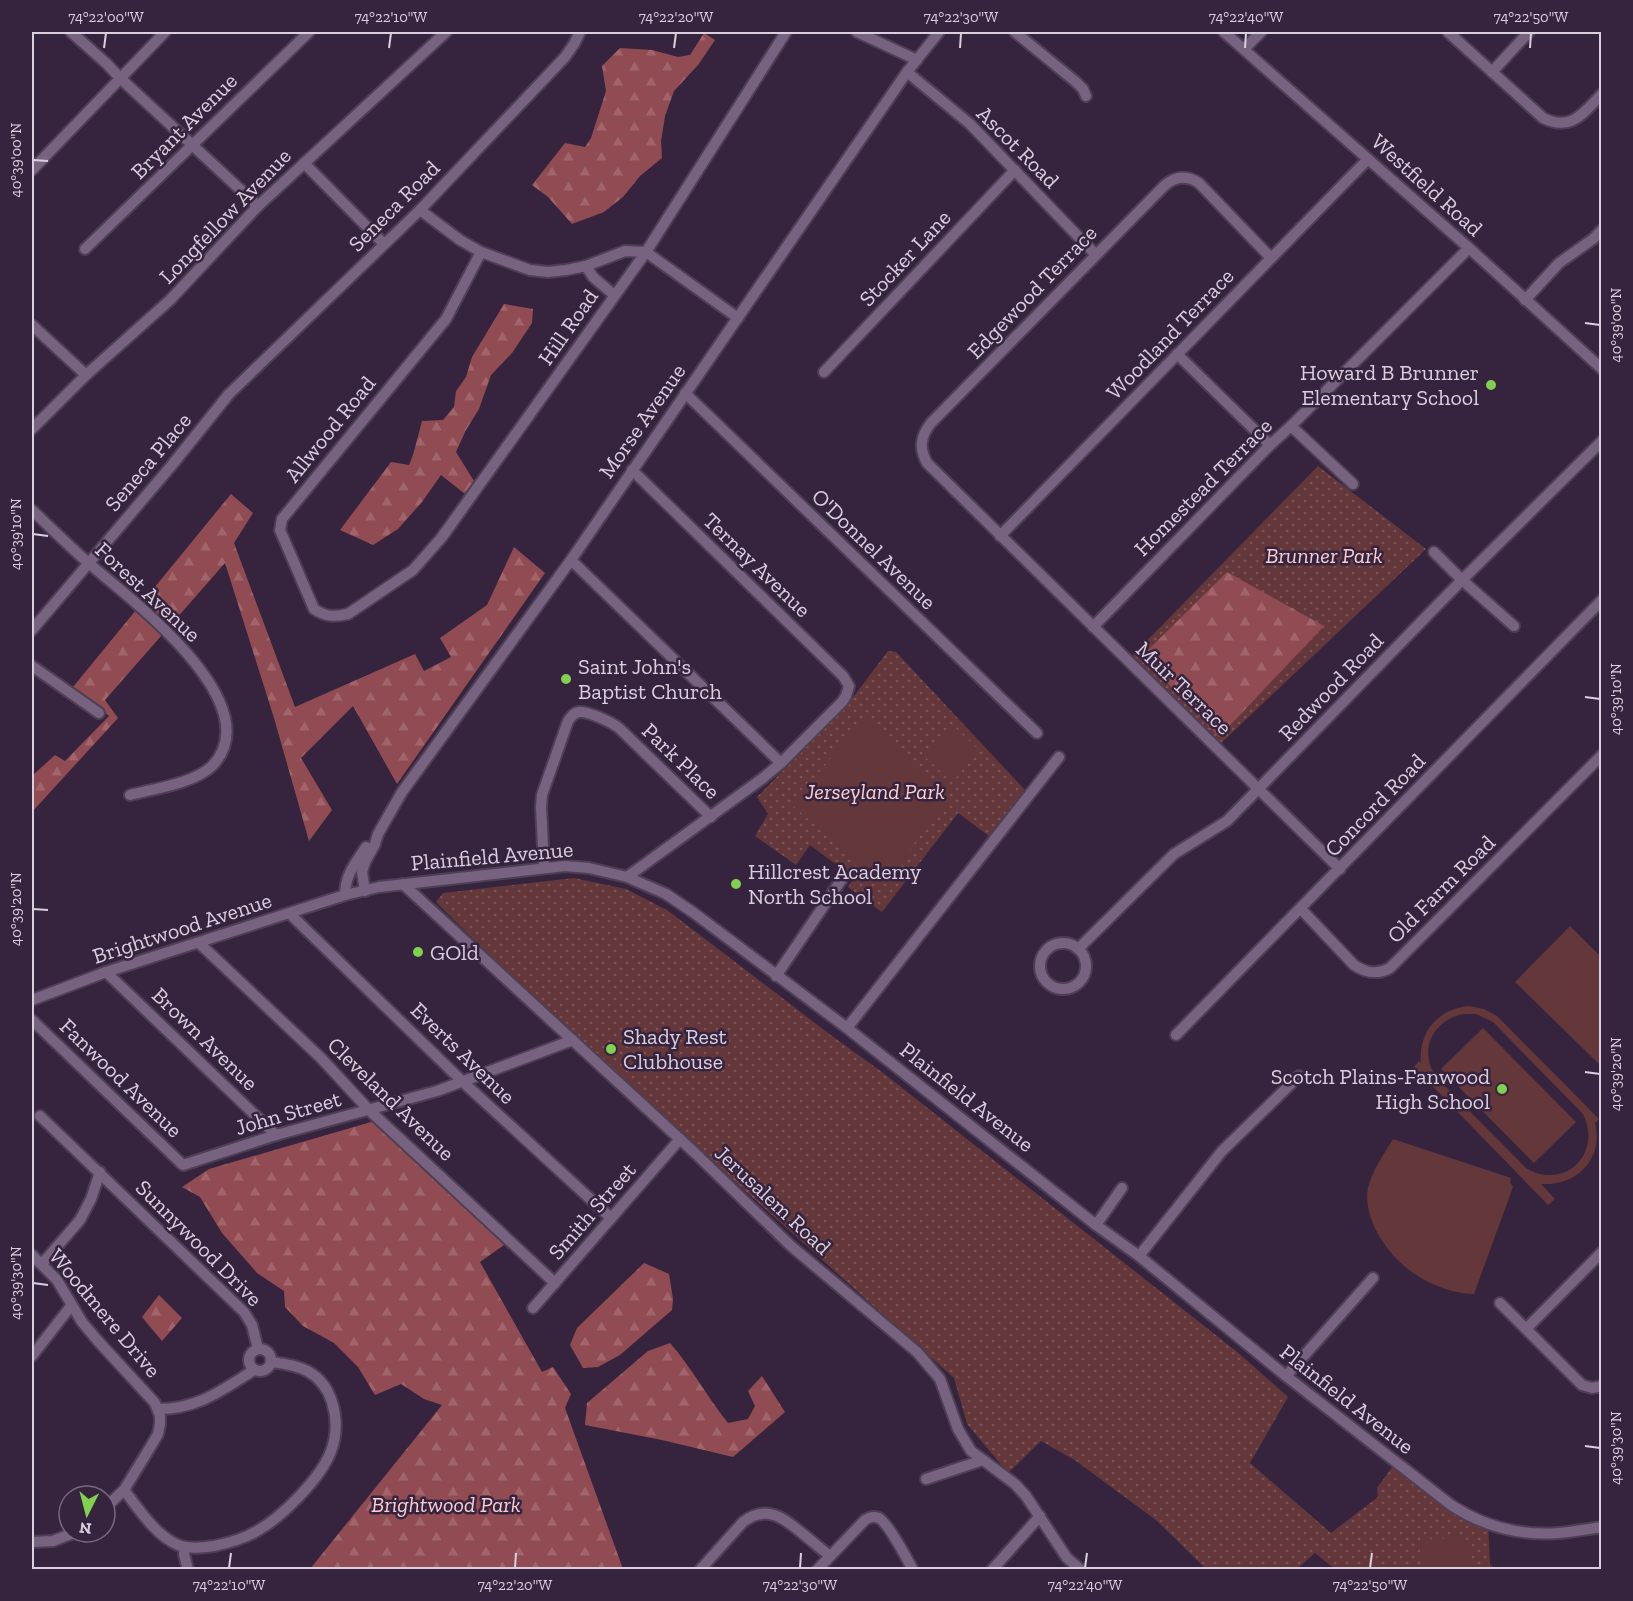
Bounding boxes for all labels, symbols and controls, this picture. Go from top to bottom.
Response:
text: 74°22'00"W [68,8,144,26]
text: 74°22'10"W [355,8,427,26]
text: 74°22'20"W [639,8,713,26]
text: 74°22'30"W [924,8,998,26]
text: 74°22'40"W [1209,8,1283,26]
text: 74°22'50"W [1494,8,1568,26]
street label: Bryant Avenue [125,67,243,185]
street label: Ascot Road [971,100,1065,194]
text: 40°39'00"N [7,123,25,197]
street label: Westfield Road [1366,128,1488,242]
street label: Longfellow Avenue [153,142,297,290]
street label: Seneca Road [343,155,445,257]
street label: Stocker Lane [853,204,957,312]
street label: Edgewood Terrace [961,220,1103,364]
street label: Woodland Terrace [1100,263,1240,405]
street label: Hill Road [532,284,604,370]
text: 40°39'00"N [1607,288,1625,362]
street label: Morse Avenue [593,359,691,483]
place label: Howard B Brunner Elementary School [1300,359,1479,411]
street label: Allwood Road [279,370,381,488]
marker: Howard B Brunner Elementary School [1484,378,1498,392]
street label: Seneca Place [99,407,197,517]
street label: Homestead Terrace [1128,412,1278,562]
street label: O'Donnel Avenue [806,483,942,615]
text: 40°39'10"N [7,498,25,570]
street label: Ternay Avenue [698,507,816,623]
street label: Forest Avenue [90,536,206,648]
park label: Brunner Park [1265,542,1383,569]
street label: Redwood Road [1273,628,1389,746]
street label: Muir Terrace [1130,636,1238,740]
place label: Saint John's Baptist Church [578,653,722,705]
text: 40°39'10"N [1607,663,1625,735]
marker: Saint John's Baptist Church [559,672,573,686]
street label: Park Place [636,717,726,805]
street label: Concord Road [1319,748,1431,862]
park label: Jerseyland Park [804,778,945,805]
street label: Old Farm Road [1381,829,1501,949]
street label: Plainfield Avenue [410,835,574,877]
place label: Hillcrest Academy North School [748,858,922,910]
text: 40°39'20"N [7,872,25,946]
marker: Hillcrest Academy North School [729,877,743,891]
street label: Brightwood Avenue [89,886,275,970]
place label: GOld [430,939,479,966]
marker: GOld [411,945,425,959]
street label: Brown Avenue [146,982,264,1096]
street label: Everts Avenue [405,996,521,1110]
street label: Fanwood Avenue [54,1013,188,1143]
place label: Shady Rest Clubhouse [623,1023,728,1075]
street label: Cleveland Avenue [322,1032,460,1166]
street label: Plainfield Avenue [895,1036,1039,1158]
text: 40°39'20"N [1607,1037,1625,1111]
marker: Shady Rest Clubhouse [604,1042,618,1056]
place label: Scotch Plains-Fanwood High School [1271,1063,1490,1115]
marker: Scotch Plains-Fanwood High School [1495,1082,1509,1096]
street label: John Street [232,1085,345,1141]
street label: Jerusalem Road [709,1139,837,1261]
street label: Smith Street [542,1156,642,1265]
street label: Sunnywood Drive [130,1174,268,1312]
street label: Woodmere Drive [43,1243,167,1383]
text: 40°39'30"N [7,1246,25,1320]
street label: Plainfield Avenue [1275,1338,1419,1460]
text: 40°39'30"N [1607,1411,1625,1485]
north arrow [57,1484,117,1544]
park label: Brightwood Park [371,1491,521,1518]
text: N [78,1518,93,1539]
text: 74°22'10"W [193,1576,265,1594]
text: 74°22'20"W [478,1576,552,1594]
text: 74°22'30"W [763,1576,837,1594]
text: 74°22'40"W [1048,1576,1122,1594]
text: 74°22'50"W [1333,1576,1407,1594]

